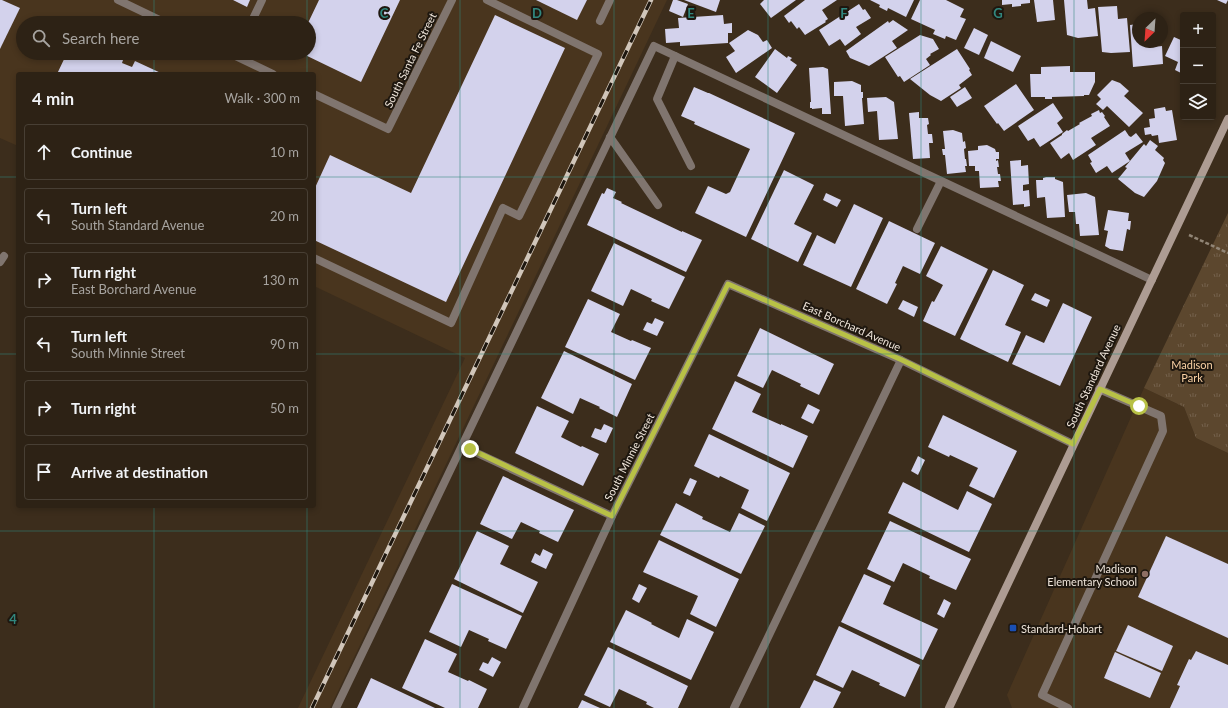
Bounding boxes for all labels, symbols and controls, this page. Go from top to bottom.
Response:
text: C [380,5,389,21]
text: D [532,5,542,21]
text: E [687,5,695,21]
text: F [840,5,848,21]
text: G [993,5,1003,21]
street label: South Santa Fe Street [381,10,439,110]
north arrow [1132,12,1168,48]
map controls [1180,12,1216,120]
button: + [1180,12,1216,48]
search box [16,16,316,60]
icon: search [30,27,52,49]
text: Search here [62,29,139,47]
button: − [1180,48,1216,84]
button: layers [1180,84,1216,120]
text: 4 min [32,88,74,109]
text: Walk · 300 m [224,90,300,106]
icon: ahead [33,141,55,163]
text: Continue [71,143,132,161]
text: 10 m [270,144,299,160]
text: Turn left [71,199,127,217]
icon: left [33,205,55,227]
text: 20 m [270,208,299,224]
text: South Standard Avenue [71,217,204,233]
text: Turn right [71,263,136,281]
icon: right [33,269,55,291]
text: 130 m [262,272,299,288]
text: East Borchard Avenue [71,281,196,297]
street label: East Borchard Avenue [801,299,903,354]
street label: South Standard Avenue [1063,322,1123,430]
text: Turn left [71,327,127,345]
icon: left [33,333,55,355]
text: 90 m [270,336,299,352]
text: South Minnie Street [71,345,185,361]
park label: Madison Park [1171,358,1213,384]
icon: right [33,397,55,419]
route start [1130,397,1148,415]
text: Turn right [71,399,136,417]
text: 50 m [270,400,299,416]
street label: South Minnie Street [601,411,657,503]
route end [461,440,479,458]
icon: arrive [33,461,55,483]
text: Arrive at destination [71,463,208,481]
place label: Madison Elementary School [1047,562,1137,588]
marker: Madison Elementary School [1140,569,1150,579]
text: 4 [9,611,17,627]
place label: Standard-Hobart [1021,622,1102,635]
marker: Standard-Hobart [1008,623,1018,633]

